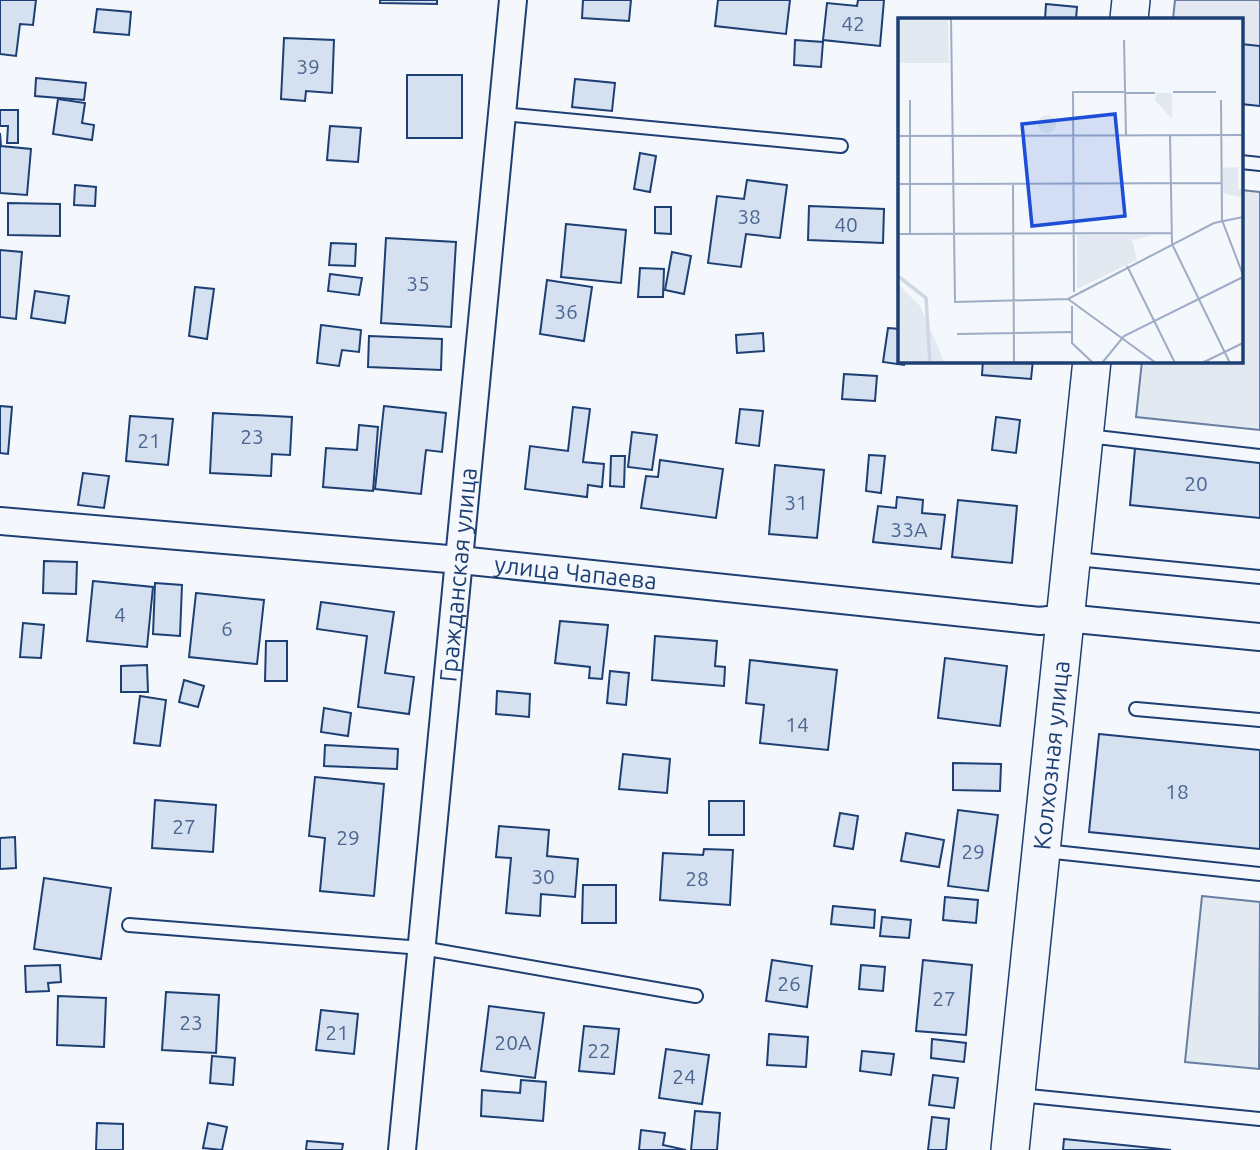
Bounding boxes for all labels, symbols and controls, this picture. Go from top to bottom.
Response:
house number: 42 [841,11,865,35]
inset map [898,18,1242,362]
house number: 39 [296,54,320,78]
house number: 38 [737,204,761,228]
house number: 40 [834,212,858,236]
house number: 35 [406,271,430,295]
house number: 36 [554,299,578,323]
house number: 23 [240,424,264,448]
house number: 21 [137,428,161,452]
street label: Гражданская улица [434,466,481,683]
house number: 20 [1184,471,1208,495]
house number: 31 [784,490,808,514]
house number: 33А [890,517,928,541]
street label: улица Чапаева [493,550,658,594]
house number: 4 [114,602,126,626]
house number: 6 [221,616,233,640]
street label: Колхозная улица [1028,659,1074,851]
house number: 14 [785,712,809,736]
house number: 18 [1165,779,1189,803]
house number: 27 [172,814,196,838]
house number: 29 [336,825,360,849]
house number: 29 [961,839,985,863]
house number: 30 [531,864,555,888]
house number: 28 [685,866,709,890]
house number: 26 [777,971,801,995]
house number: 27 [932,986,956,1010]
house number: 23 [179,1010,203,1034]
house number: 21 [325,1020,349,1044]
house number: 20А [494,1030,532,1054]
house number: 22 [587,1038,611,1062]
house number: 24 [672,1064,696,1088]

